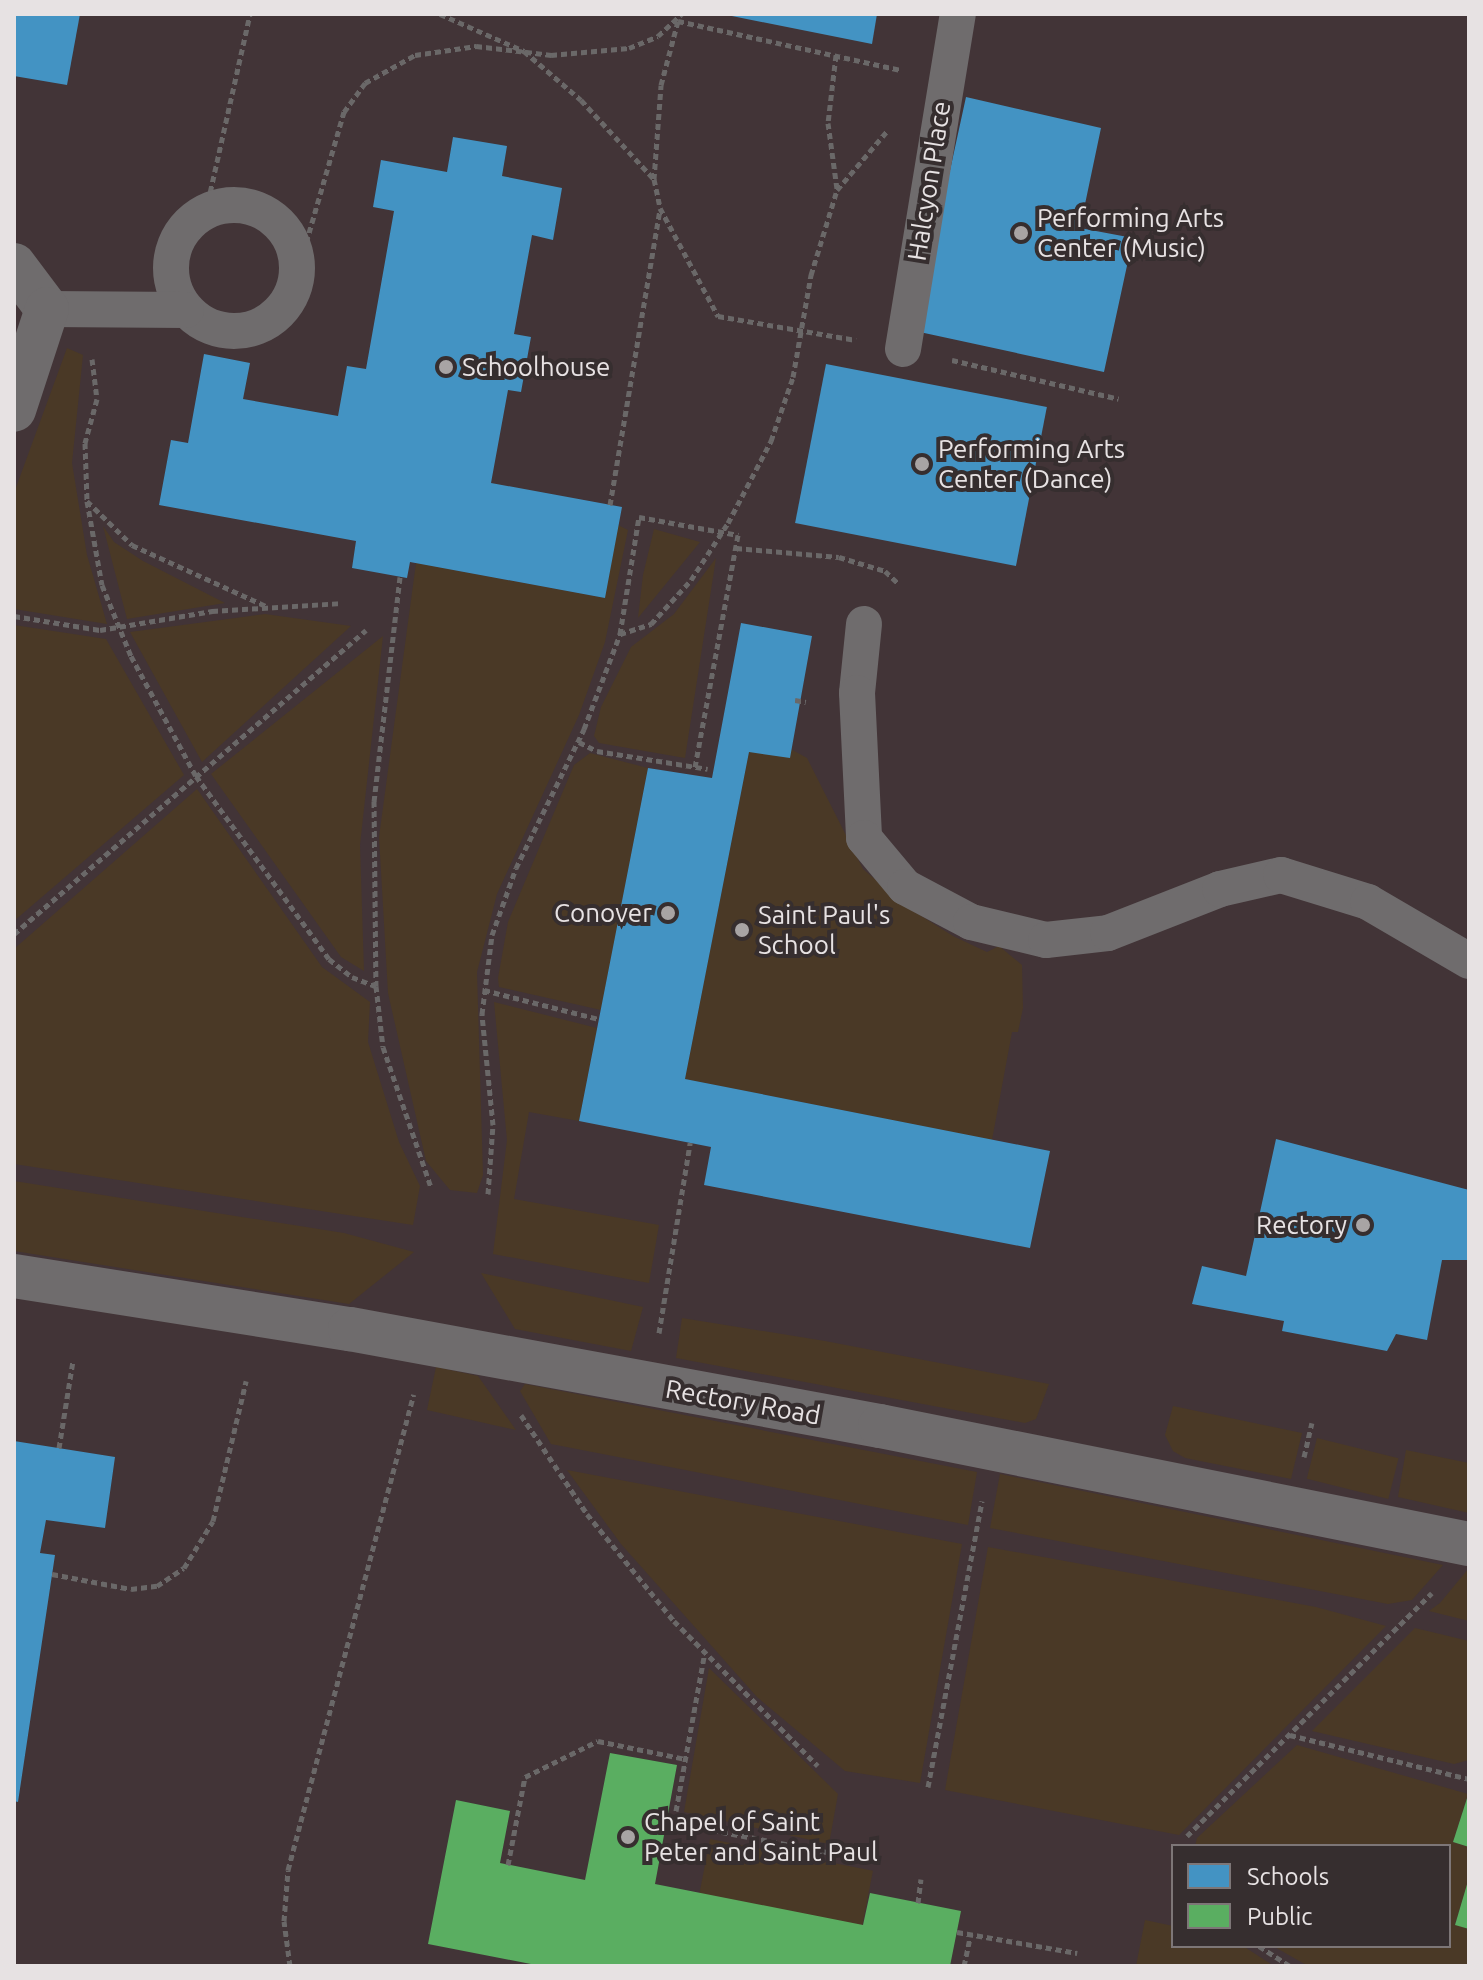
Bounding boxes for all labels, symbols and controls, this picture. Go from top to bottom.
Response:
street label: Halcyon Place [901,99,957,263]
place label: Performing Arts Center (Music) [1037,202,1224,264]
marker: Performing Arts Center (Music) [1012,224,1030,242]
place label: Schoolhouse [462,351,610,383]
marker: Schoolhouse [437,358,455,376]
place label: Performing Arts Center (Dance) [938,433,1125,494]
marker: Performing Arts Center (Dance) [913,455,931,473]
place label: Conover [554,897,652,929]
place label: Saint Paul's School [758,899,890,960]
marker: Conover [659,904,677,922]
marker: Saint Paul's School [733,921,751,939]
place label: Rectory [1256,1209,1347,1241]
marker: Rectory [1354,1216,1372,1234]
street label: Rectory Road [663,1373,823,1431]
place label: Chapel of Saint Peter and Saint Paul [644,1806,878,1868]
marker: Chapel of Saint Peter and Saint Paul [619,1828,637,1846]
legend [1171,1844,1451,1948]
text: Schools [1247,1863,1329,1890]
text: Public [1247,1903,1312,1930]

